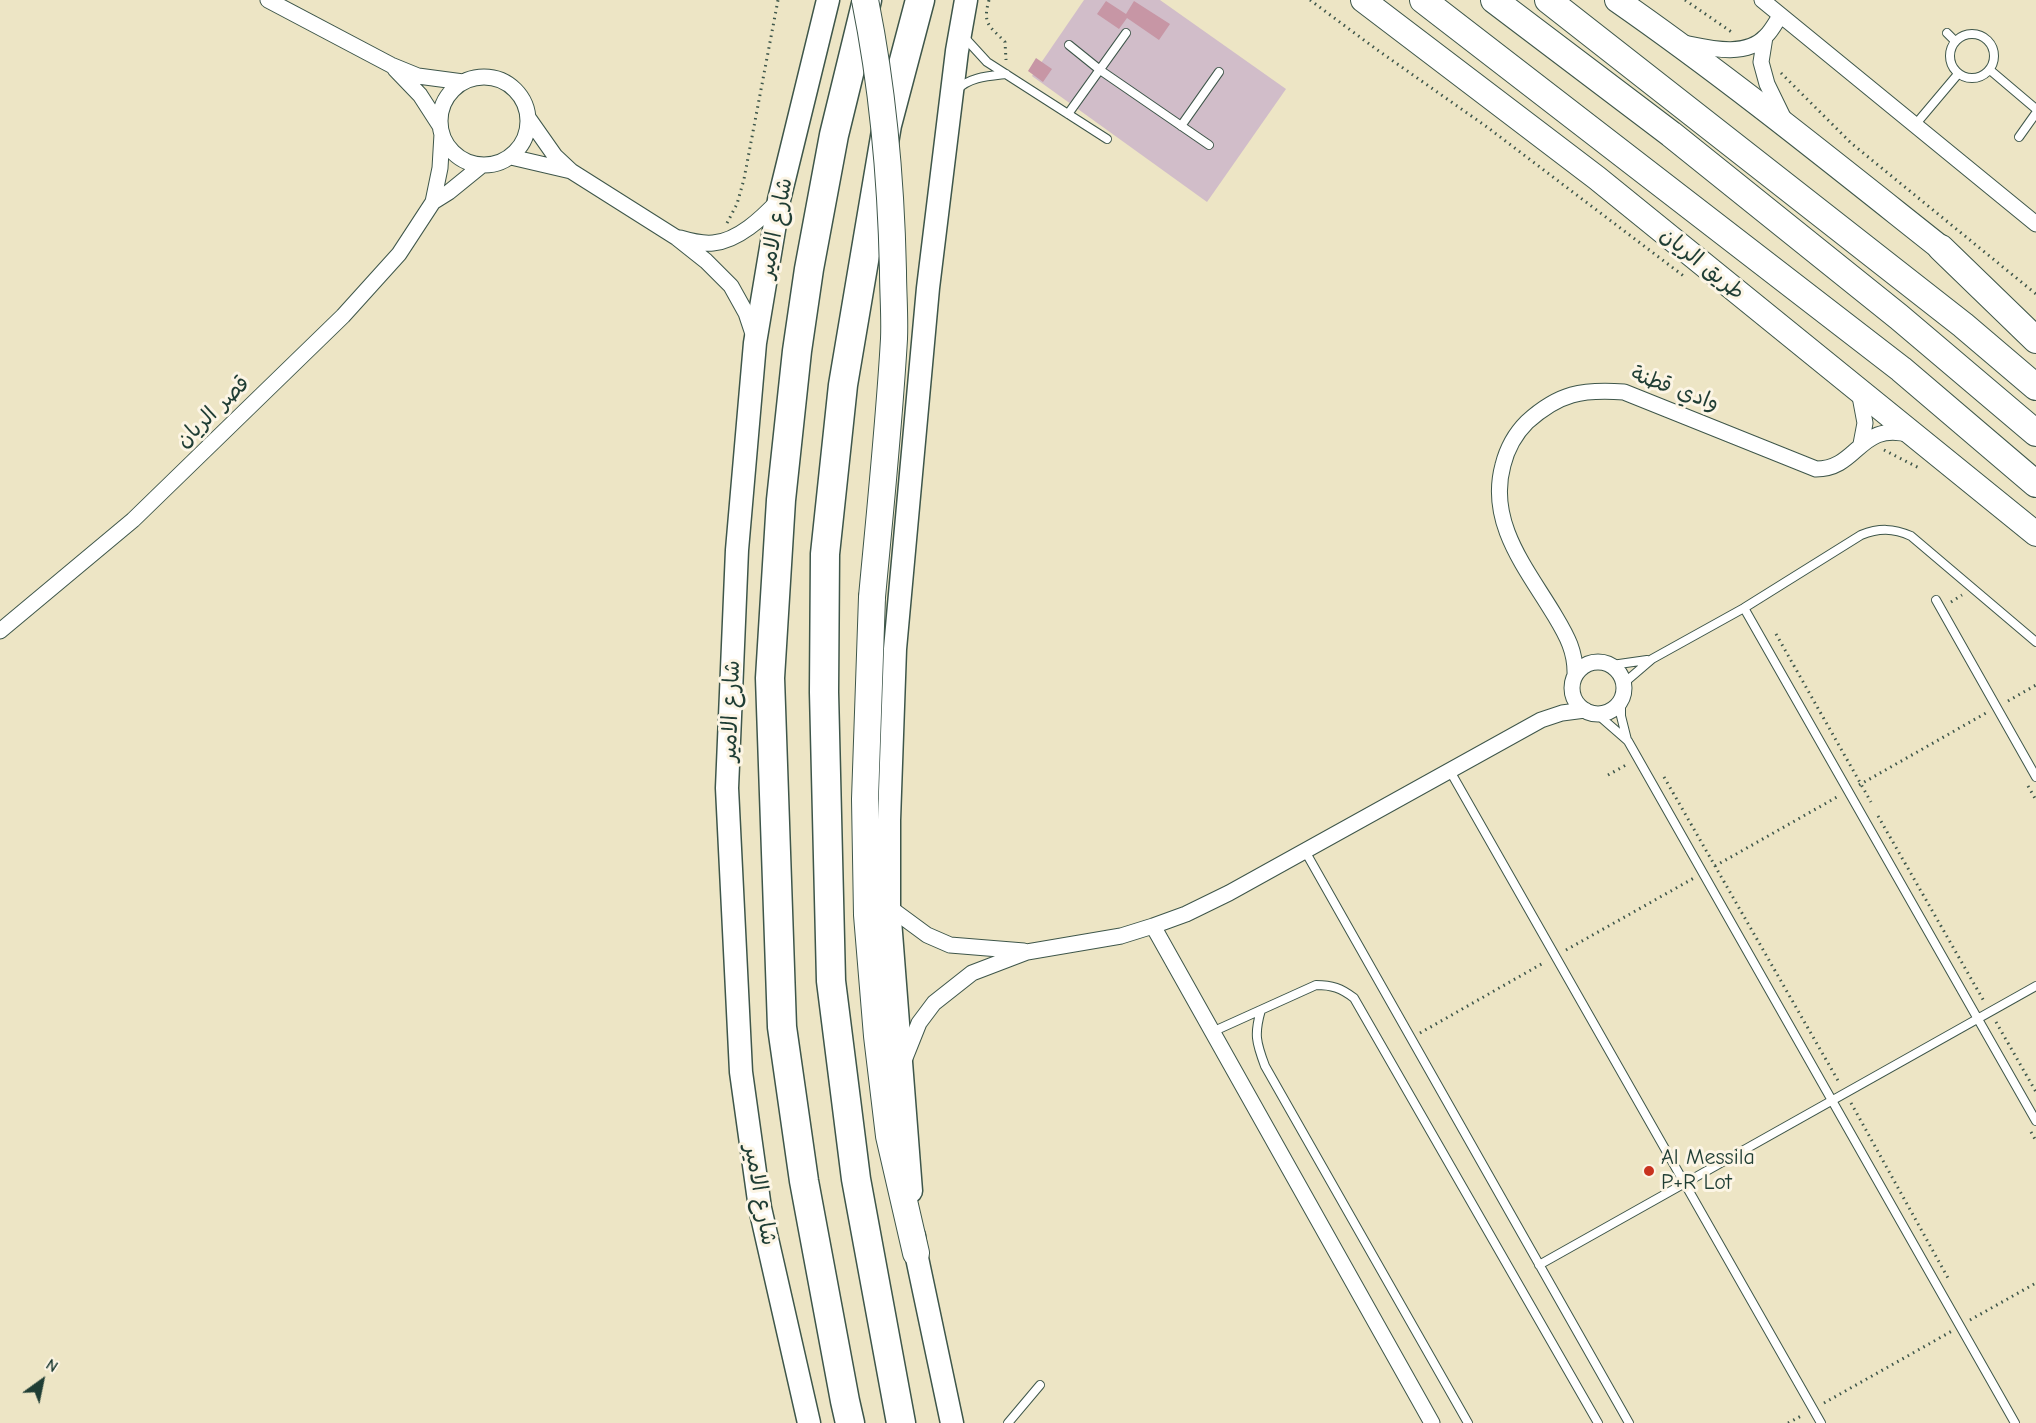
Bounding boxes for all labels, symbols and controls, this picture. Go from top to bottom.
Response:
street label: شارع الامير [753,176,799,280]
street label: طريق الريان [1654,222,1750,306]
street label: وادي قطنة [1627,361,1723,417]
street label: قصر الريان [171,370,255,454]
street label: شارع الامير [716,660,746,762]
street label: شارع الامير [738,1143,782,1247]
place label: Al Messila P+R Lot [1661,1145,1755,1196]
marker: Al Messila P+R Lot [1642,1164,1656,1178]
north arrow [12,1351,72,1411]
text: N [43,1356,61,1376]

